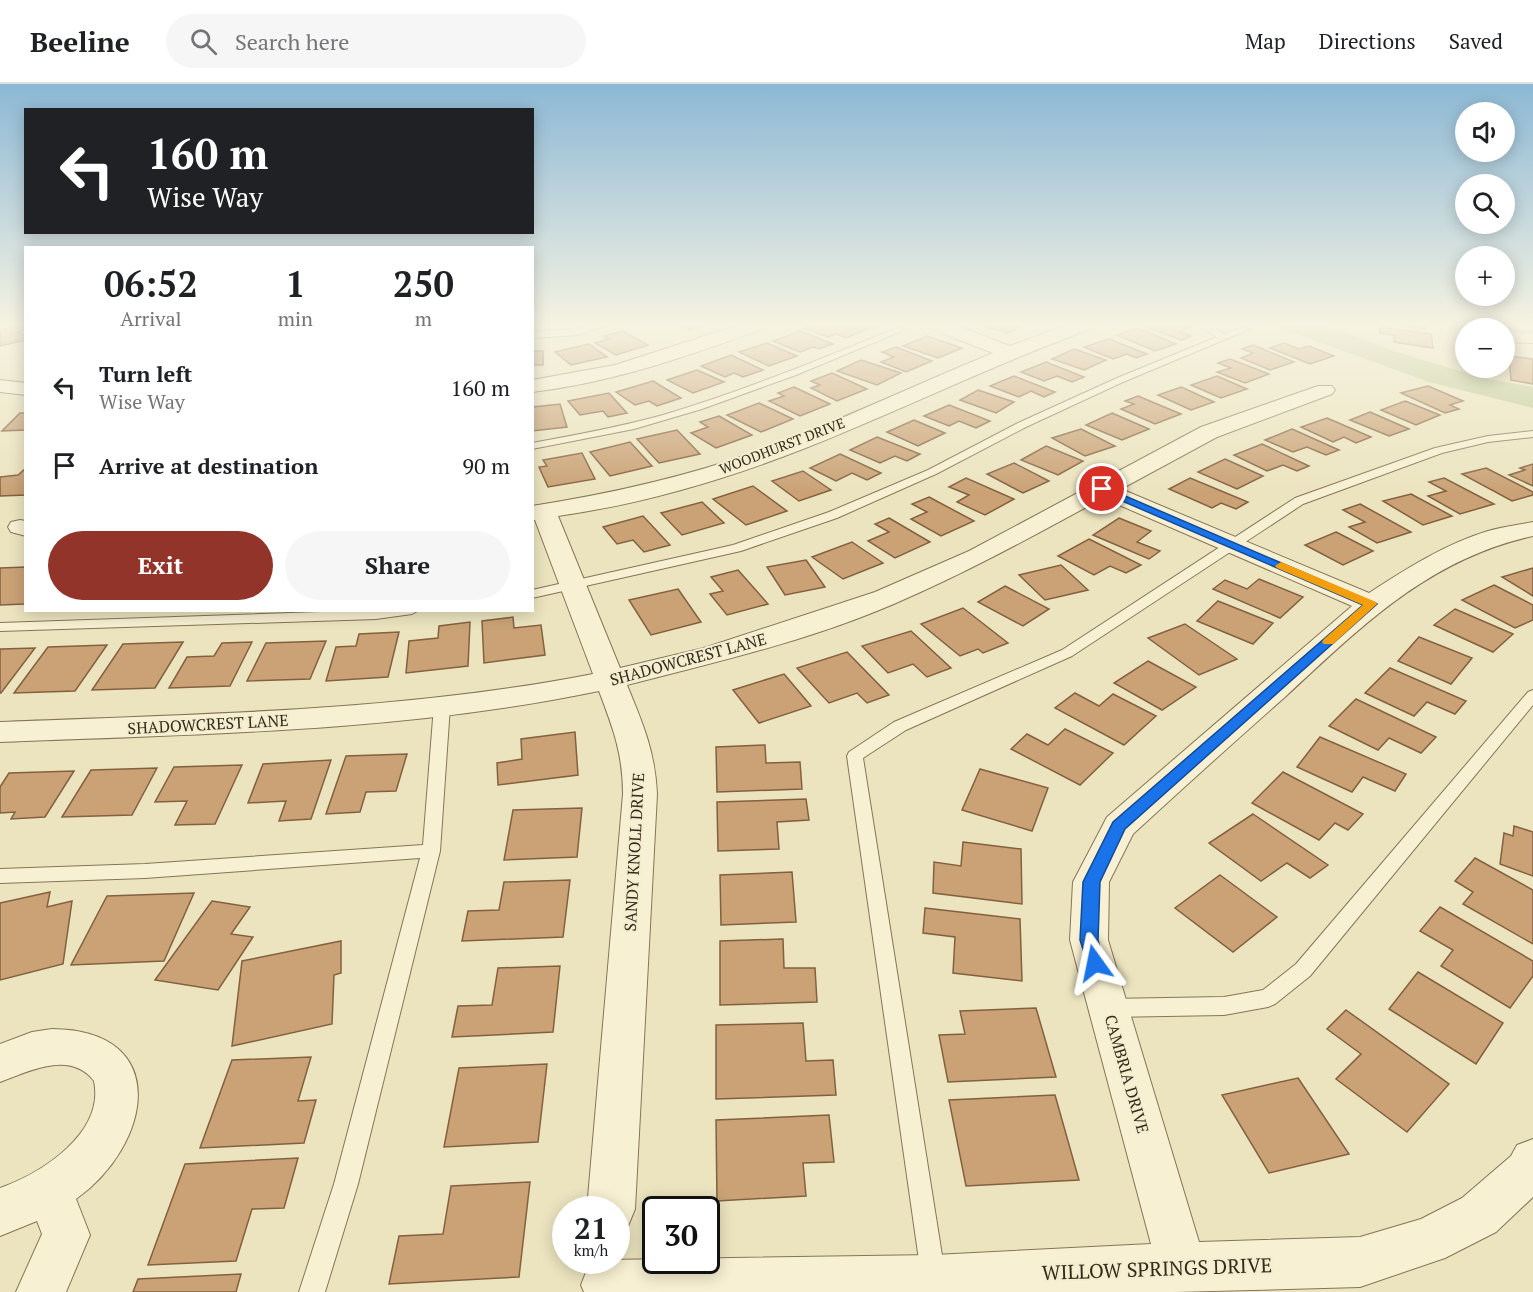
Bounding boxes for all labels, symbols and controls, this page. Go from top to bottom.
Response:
search box [166,14,586,68]
text: Beeline [30,23,130,60]
icon: search [187,25,220,58]
text: Search here [235,27,349,56]
text: Map [1245,27,1286,55]
text: Directions [1319,27,1416,55]
text: Saved [1449,27,1503,55]
map controls [1455,102,1515,378]
button: sound [1455,102,1515,162]
text: 160 m [147,125,268,181]
icon: left [48,132,126,210]
button: search [1455,174,1515,234]
text: Wise Way [147,179,263,215]
button: + [1455,246,1515,306]
text: 06:52 [104,260,198,307]
text: 1 [285,260,306,307]
text: 250 [393,260,454,307]
text: Arrival [120,305,182,332]
text: min [278,305,313,332]
text: m [415,305,432,332]
button: − [1455,318,1515,378]
text: Turn left [99,359,192,388]
icon: left [48,371,81,404]
text: 160 m [450,373,510,402]
text: Wise Way [99,388,185,415]
street label: WOODHURST DRIVE [716,413,847,478]
icon: arrive [48,449,81,482]
text: Arrive at destination [99,451,318,480]
text: 90 m [462,451,510,480]
pin [1076,463,1127,514]
icon: arrive [1085,472,1118,505]
button: Exit [48,531,273,600]
button: Share [285,531,510,600]
street label: SHADOWCREST LANE [607,628,769,690]
street label: SHADOWCREST LANE [127,709,289,739]
street label: SANDY KNOLL DRIVE [619,772,649,932]
position arrow [1063,931,1127,995]
street label: CAMBRIA DRIVE [1100,1012,1154,1136]
speed limit sign: 30 [642,1196,720,1274]
text: 21 [574,1208,608,1248]
text: km/h [574,1240,608,1260]
street label: WILLOW SPRINGS DRIVE [1041,1251,1273,1286]

